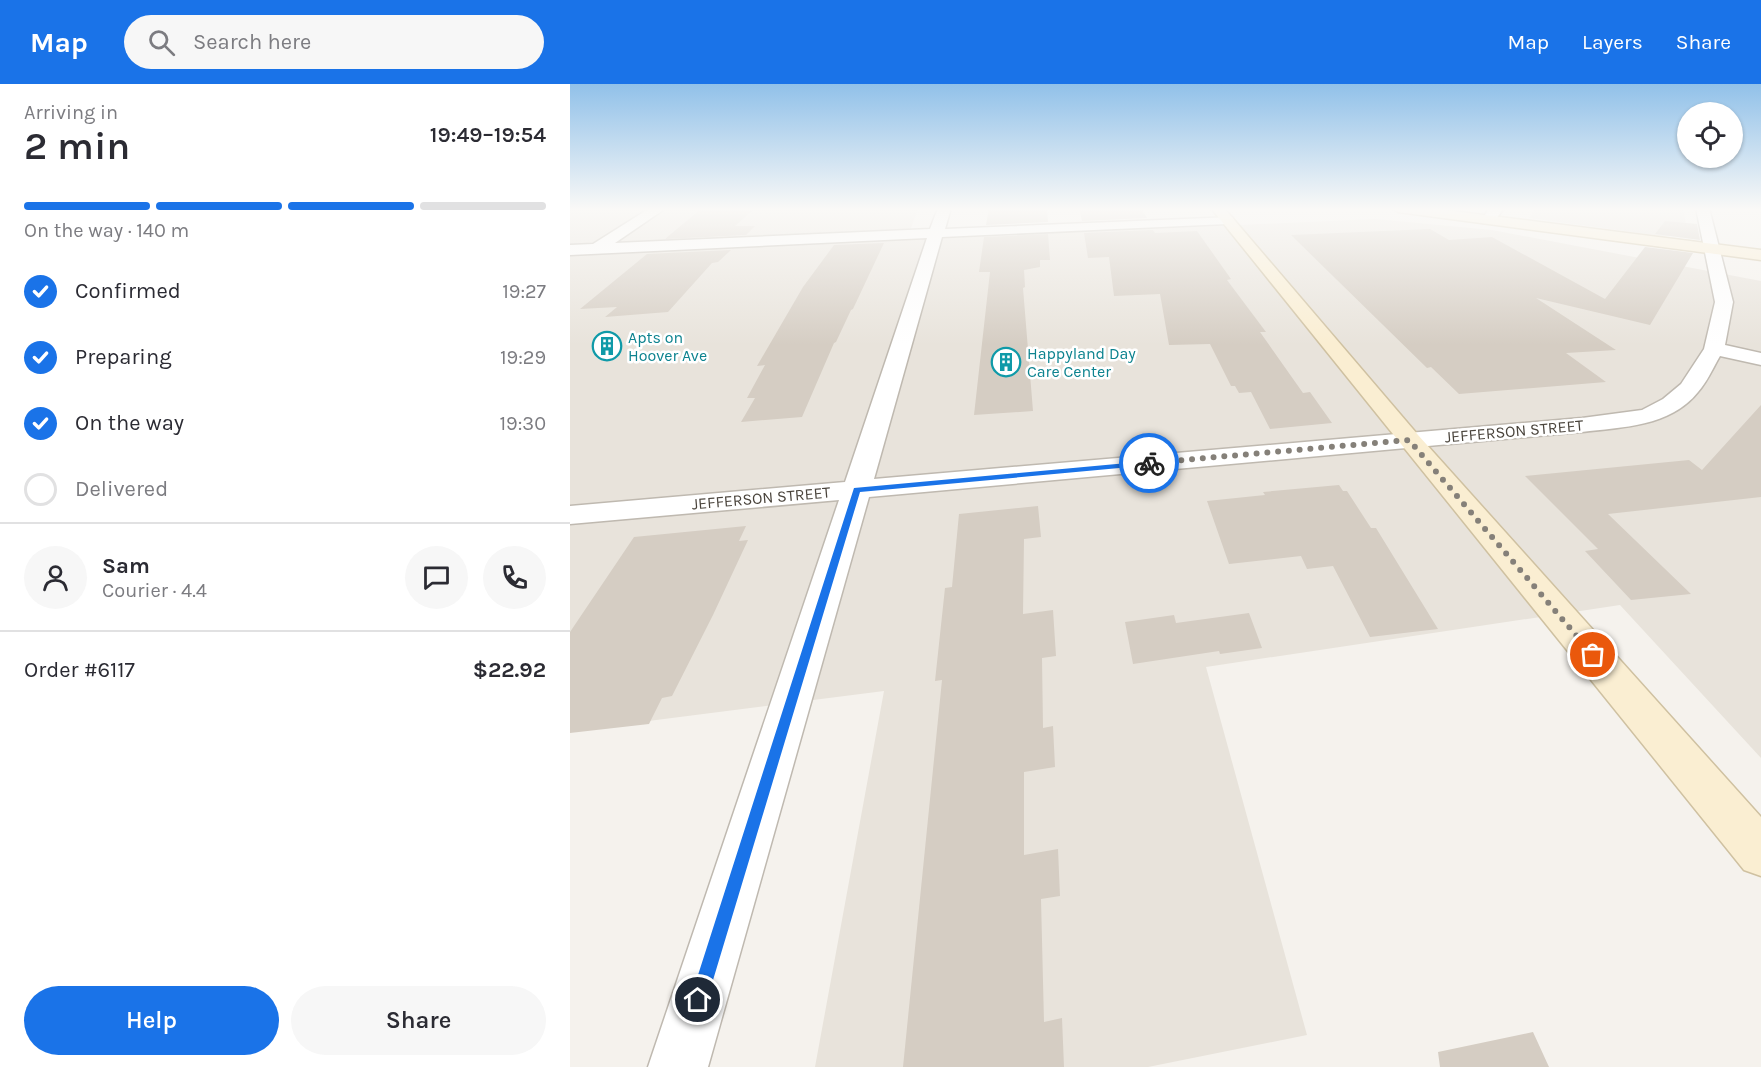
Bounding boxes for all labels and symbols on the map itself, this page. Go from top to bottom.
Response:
place label: Apts on Hoover Ave [628,328,707,365]
building icon: Apts on Hoover Ave [591,330,623,362]
place label: Happyland Day Care Center [1027,344,1136,381]
building icon: Happyland Day Care Center [990,346,1022,378]
street label: JEFFERSON STREET [1444,415,1584,447]
courier [1119,433,1179,493]
street label: JEFFERSON STREET [691,482,831,514]
pin [1567,629,1618,680]
pin [672,974,723,1025]

